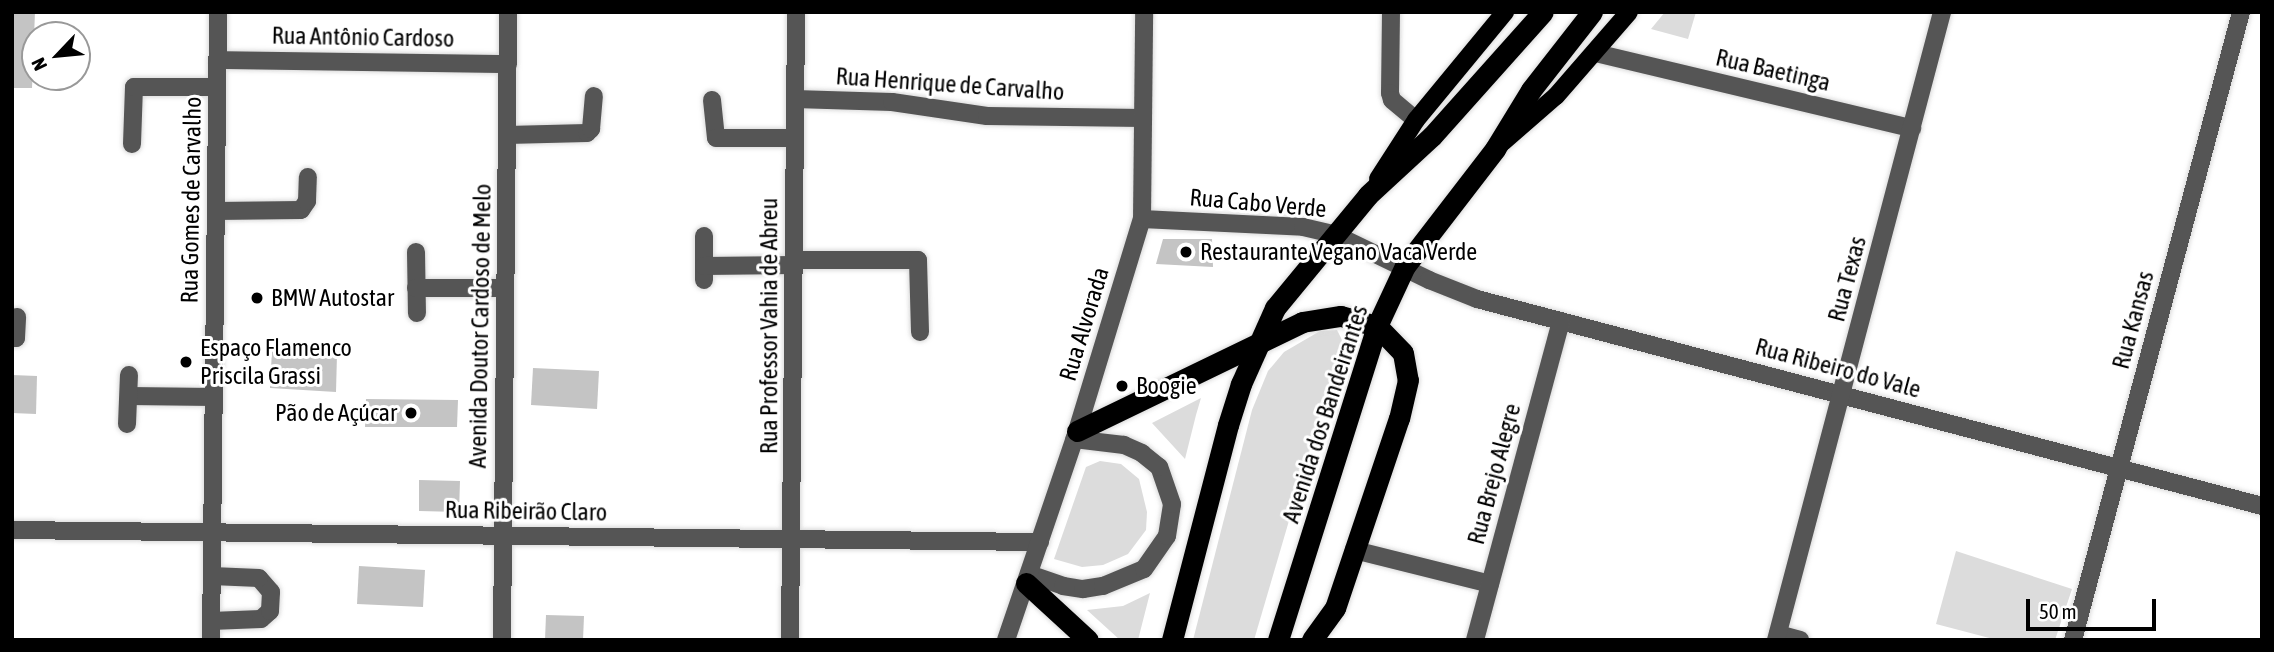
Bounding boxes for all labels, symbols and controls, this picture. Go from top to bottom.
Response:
north arrow [21,21,91,91]
street label: Rua Antônio Cardoso [271,21,455,53]
street label: Rua Baetinga [1713,43,1833,97]
text: N [27,54,51,74]
street label: Rua Henrique de Carvalho [835,62,1065,106]
street label: Rua Gomes de Carvalho [175,96,207,304]
street label: Avenida Doutor Cardoso de Melo [463,183,497,469]
street label: Rua Cabo Verde [1188,183,1328,223]
street label: Rua Professor Vahia de Abreu [755,198,783,454]
street label: Rua Texas [1822,233,1872,325]
place label: Restaurante Vegano Vaca Verde [1200,238,1477,266]
marker: Restaurante Vegano Vaca Verde [1178,244,1194,260]
street label: Rua Alvorada [1053,264,1115,384]
street label: Rua Kansas [2106,268,2160,372]
place label: BMW Autostar [271,284,394,312]
marker: BMW Autostar [249,290,265,306]
street label: Avenida dos Bandeirantes [1276,302,1374,526]
street label: Rua Ribeiro do Vale [1752,332,1924,404]
place label: Espaço Flamenco Priscila Grassi [200,334,352,390]
marker: Espaço Flamenco Priscila Grassi [178,354,194,370]
place label: Boogie [1136,372,1197,400]
marker: Boogie [1114,378,1130,394]
place label: Pão de Açúcar [275,399,397,427]
street label: Rua Brejo Alegre [1461,400,1527,548]
marker: Pão de Açúcar [403,405,419,421]
street label: Rua Ribeirão Claro [445,495,607,527]
scale bar [2029,586,2158,630]
text: 50 m [2039,599,2077,623]

